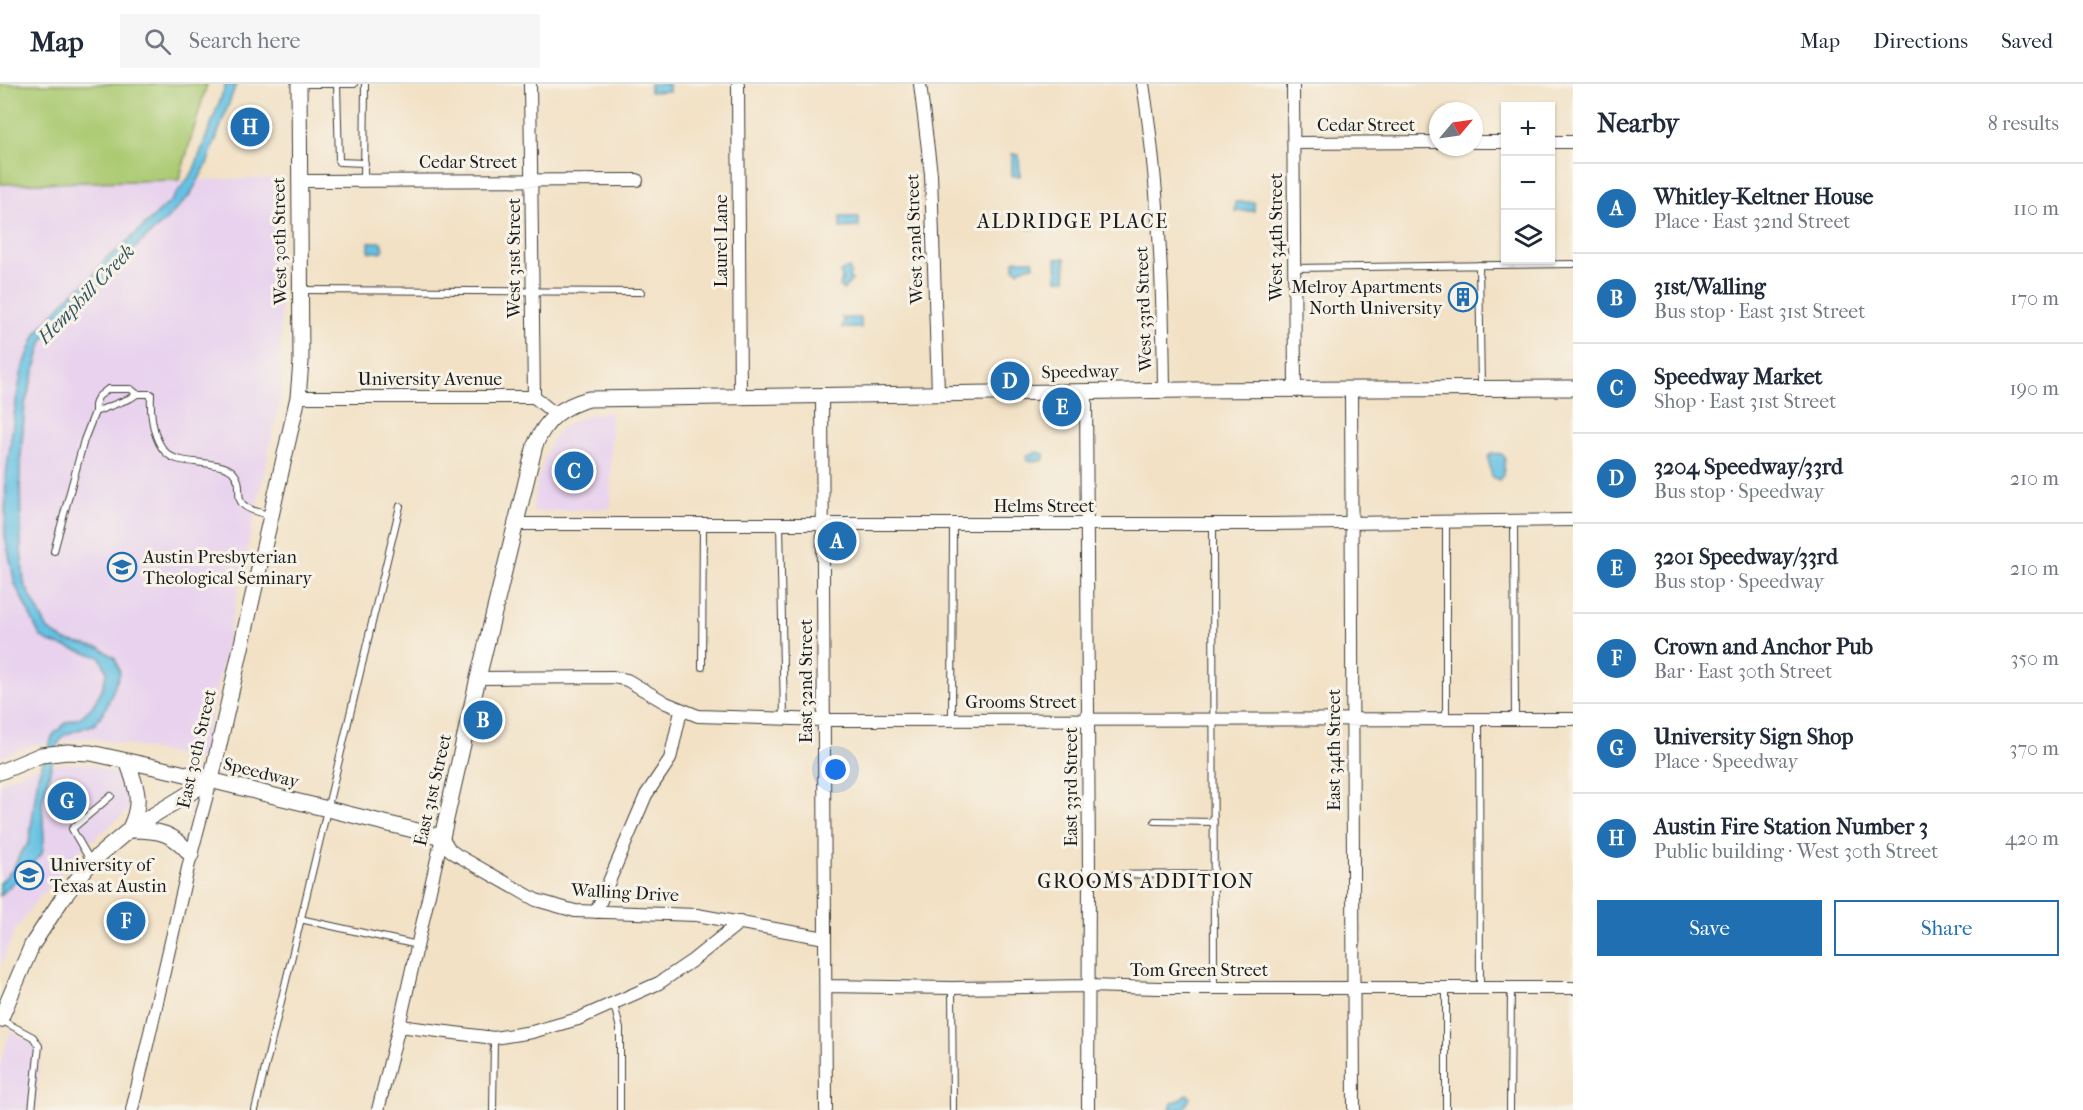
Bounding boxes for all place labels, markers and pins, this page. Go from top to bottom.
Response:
pin: H [230,104,270,150]
place label: Melroy Apartments North University [1291,277,1443,319]
building icon: Melroy Apartments North University [1447,281,1479,313]
pin: D [990,358,1030,404]
pin: E [1042,384,1082,430]
pin: C [554,448,594,494]
pin: A [818,518,856,564]
place label: Austin Presbyterian Theological Seminary [142,547,313,589]
school or university icon: Austin Presbyterian Theological Seminary [106,551,138,583]
pin: B [464,698,502,742]
pin: G [48,778,86,824]
place label: University of Texas at Austin [50,855,167,897]
school or university icon: University of Texas at Austin [13,859,45,891]
pin: F [106,898,146,944]

